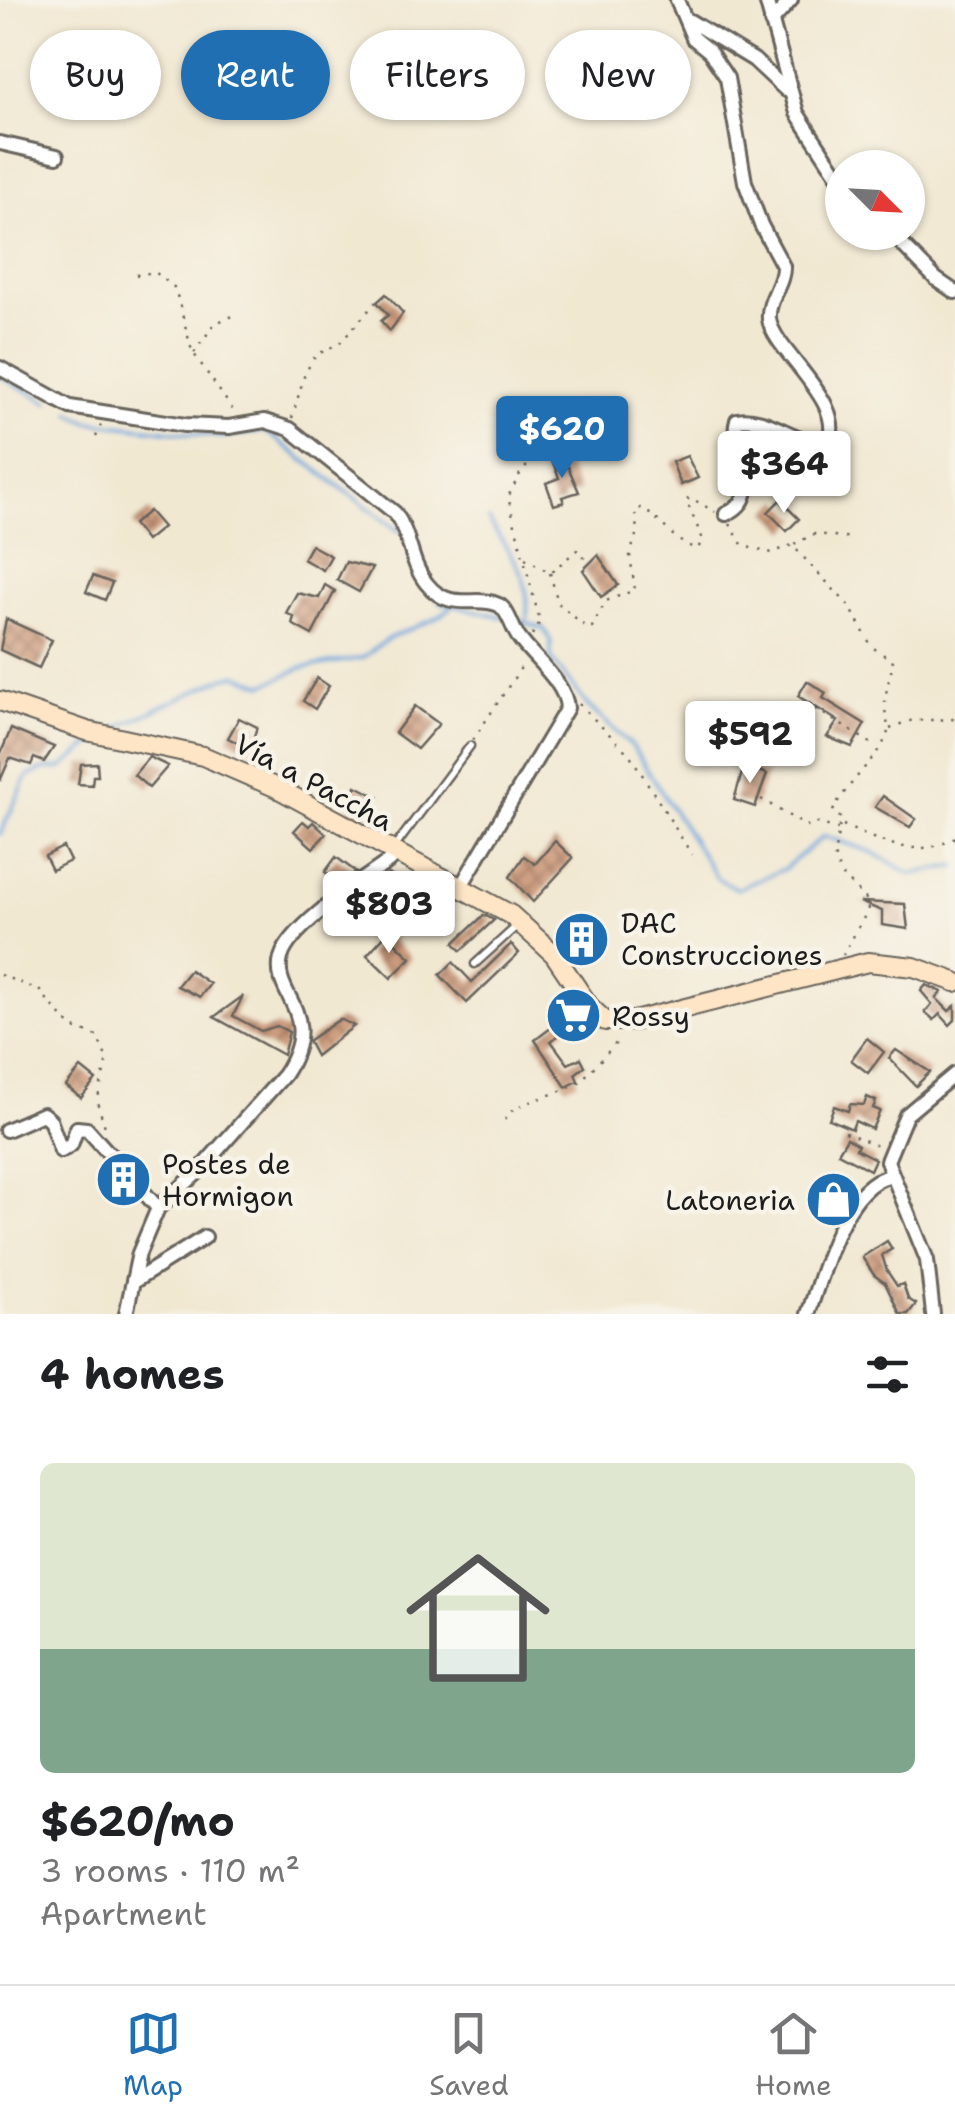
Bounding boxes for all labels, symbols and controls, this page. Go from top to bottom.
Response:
chip: Buy [30,30,161,120]
chip: Rent [181,30,330,120]
chip: Filters [350,30,525,120]
chip: New [545,30,691,120]
north arrow [825,150,925,250]
map controls [825,150,925,250]
pin: $620 [503,396,621,481]
text: $620 [518,407,606,450]
pin: $364 [725,431,843,516]
text: $364 [740,442,828,485]
pin: $592 [691,701,809,786]
text: $592 [707,712,793,755]
street label: Vía a Paccha [228,724,400,840]
pin: $803 [330,871,448,956]
text: $803 [345,882,433,925]
place label: DAC Construcciones [621,904,823,974]
building icon: DAC Construcciones [552,909,612,969]
supermarket icon: Rossy [543,986,603,1046]
place label: Rossy [612,997,690,1035]
place label: Postes de Hormigon [162,1145,294,1215]
building icon: Postes de Hormigon [93,1150,153,1210]
shop icon: Latoneria [804,1170,864,1230]
place label: Latoneria [665,1181,795,1219]
text: 4 homes [40,1346,225,1402]
icon: filters [860,1347,915,1402]
icon: home [388,1528,568,1708]
text: $620/mo [40,1793,235,1849]
text: 3 rooms · 110 m² [40,1849,300,1892]
text: Apartment [40,1892,207,1935]
tab: Map [123,2006,183,2104]
tab: Saved [429,2006,509,2104]
tab: Home [755,2006,832,2104]

